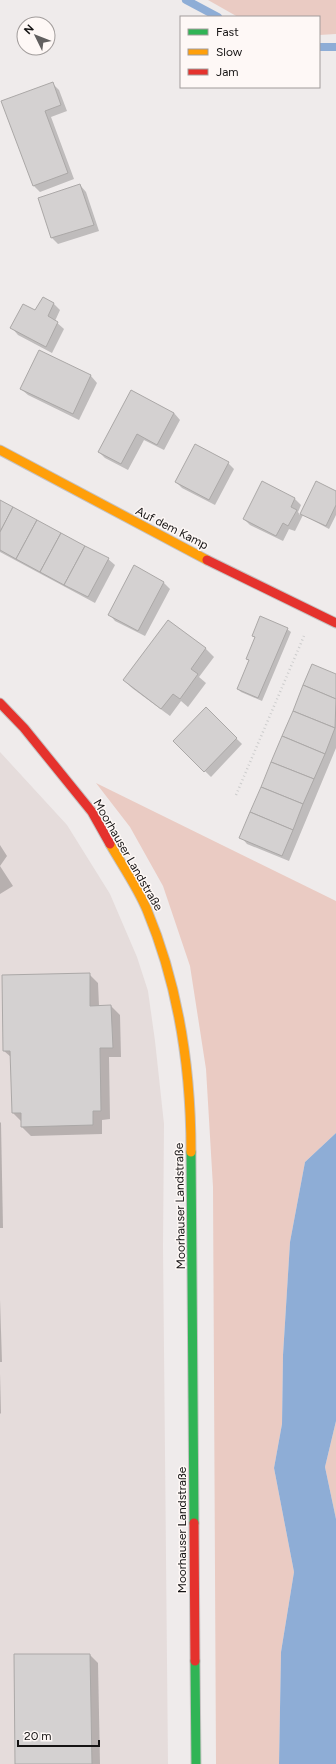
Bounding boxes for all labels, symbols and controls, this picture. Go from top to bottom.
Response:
north arrow [16,16,56,56]
legend [180,16,320,88]
text: N [21,22,37,37]
text: Fast [216,25,239,39]
text: Slow [216,45,243,59]
text: Jam [216,65,239,79]
street label: Auf dem Kamp [133,504,211,552]
street label: Moorhauser Landstraße [90,797,166,914]
street label: Moorhauser Landstraße [172,1142,188,1269]
street label: Moorhauser Landstraße [175,1466,189,1593]
scale bar [18,1722,99,1748]
text: 20 m [24,1729,52,1743]

